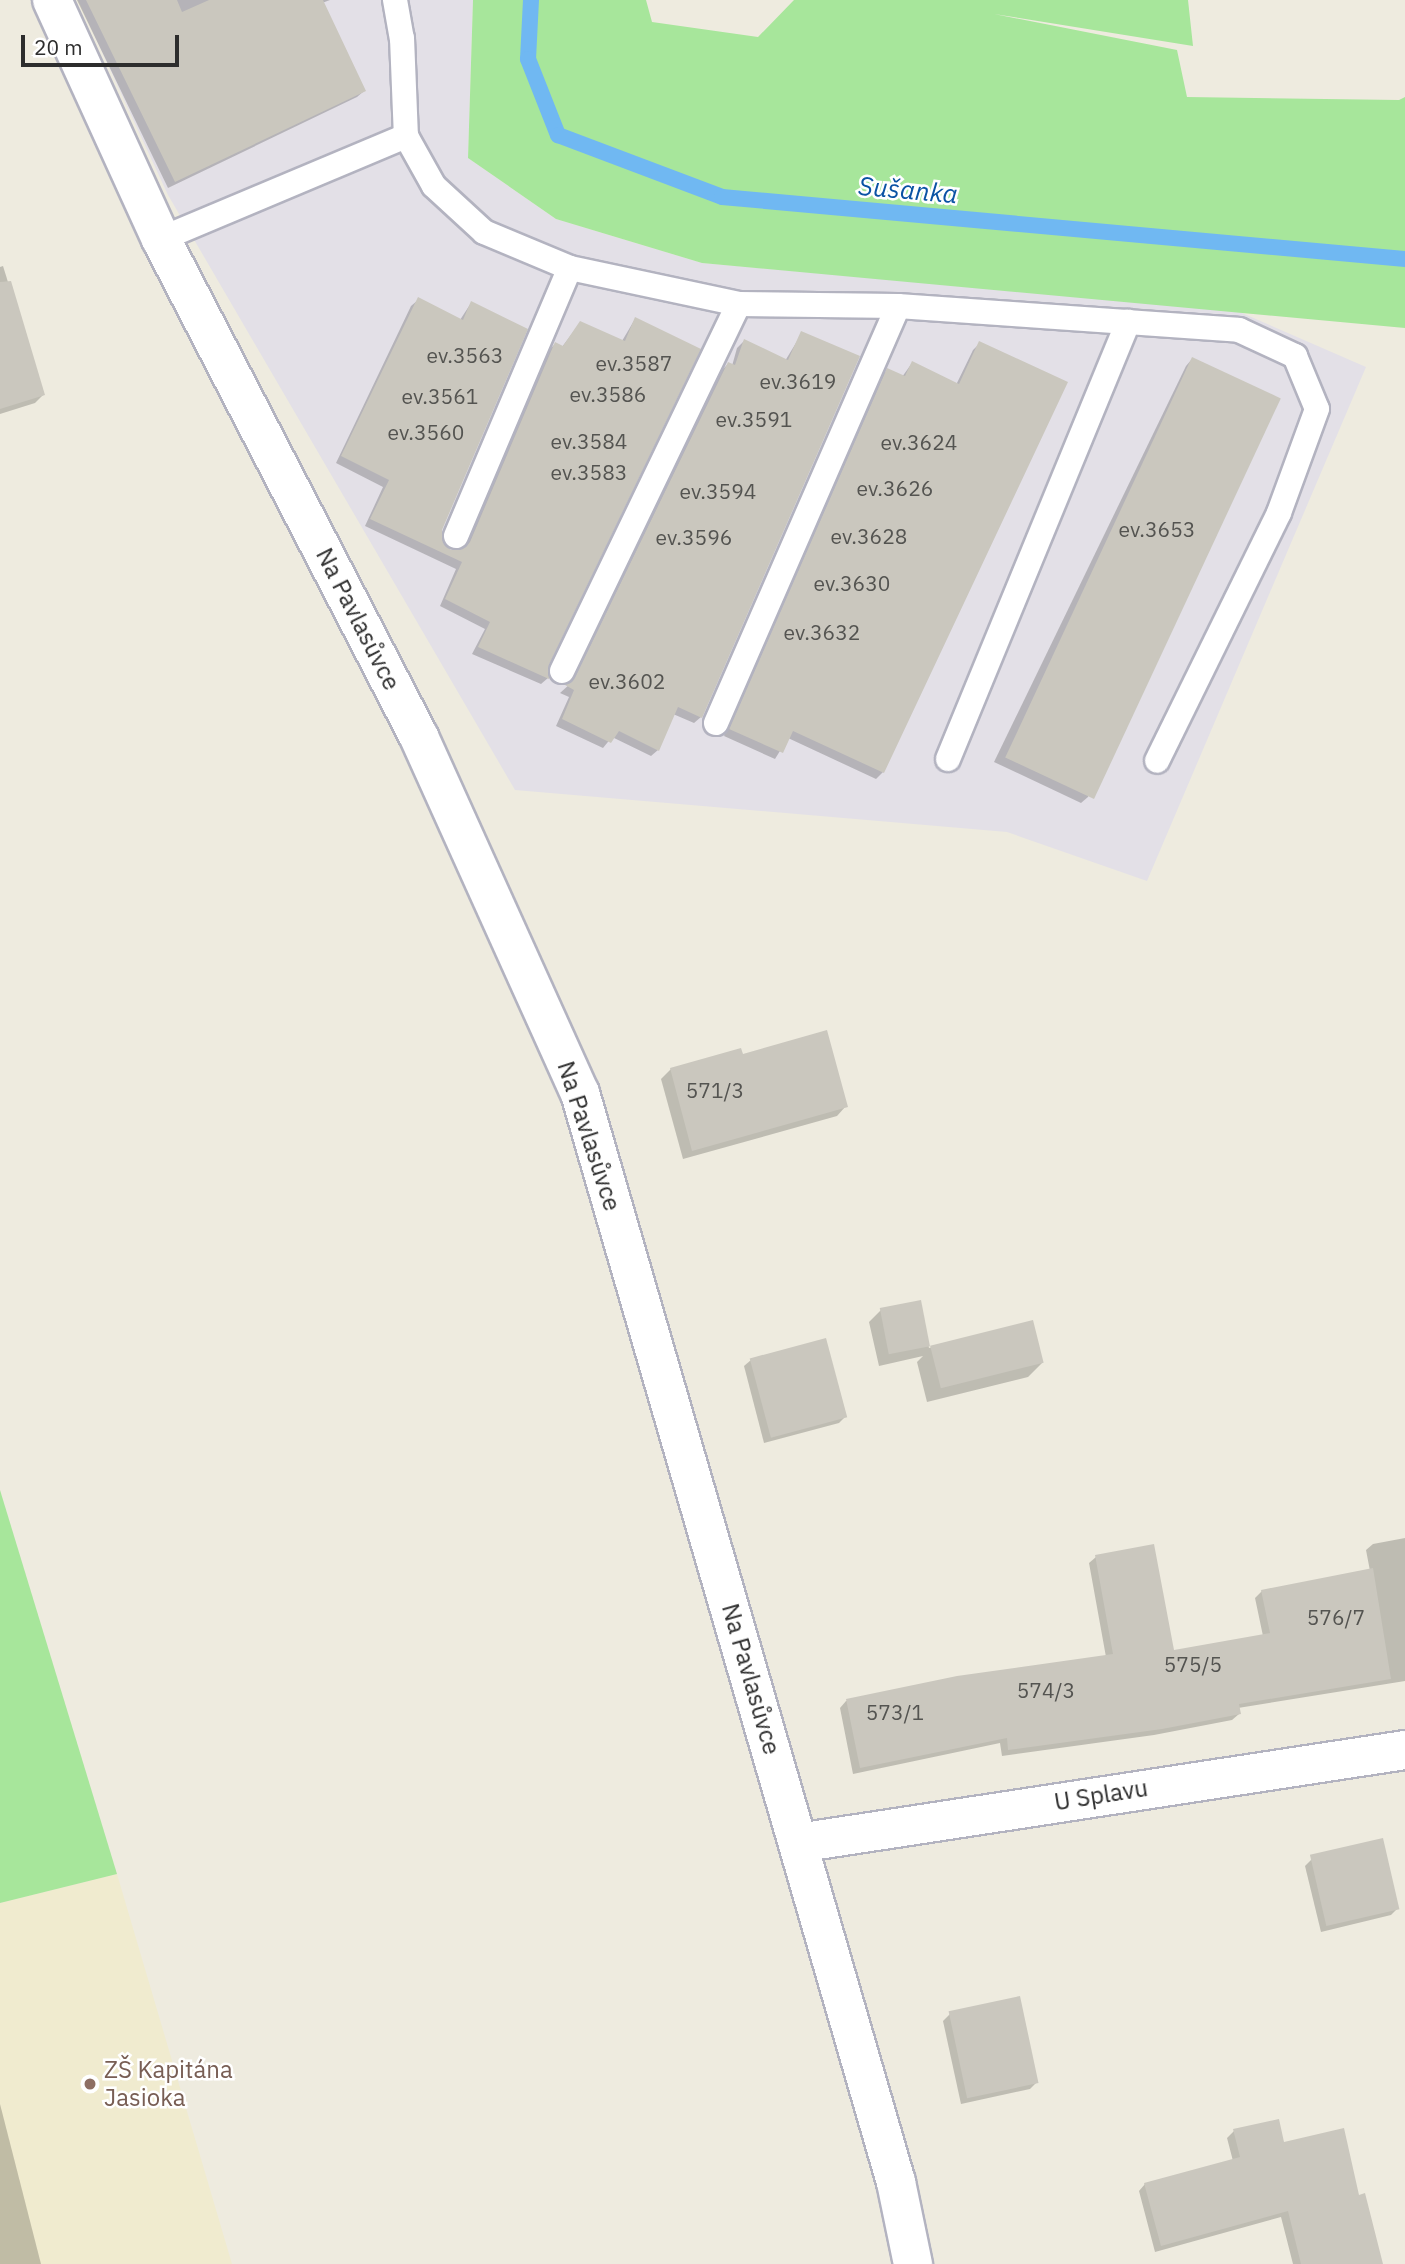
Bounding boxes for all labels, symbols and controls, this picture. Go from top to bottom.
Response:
scale bar [24,21,182,65]
text: 20 m [34,33,83,61]
water label: Sušanka [857,170,959,210]
house number: ev.3563 [427,342,503,368]
house number: ev.3587 [596,350,672,376]
house number: ev.3619 [760,368,836,394]
house number: ev.3586 [570,381,646,407]
house number: ev.3561 [402,383,478,409]
house number: ev.3591 [716,406,792,432]
house number: ev.3560 [388,419,464,445]
house number: ev.3584 [551,428,627,454]
house number: ev.3624 [881,429,957,455]
house number: ev.3583 [551,459,627,485]
house number: ev.3626 [857,475,933,501]
house number: ev.3594 [680,478,756,504]
house number: ev.3653 [1119,516,1195,542]
house number: ev.3628 [831,523,907,549]
house number: ev.3596 [656,524,732,550]
street label: Na Pavlasůvce [310,543,406,695]
house number: ev.3630 [814,570,890,596]
house number: ev.3632 [784,619,860,645]
house number: ev.3602 [589,668,665,694]
street label: Na Pavlasůvce [551,1058,627,1214]
house number: 571/3 [686,1077,744,1103]
street label: Na Pavlasůvce [716,1600,786,1758]
house number: 576/7 [1307,1604,1365,1630]
house number: 575/5 [1164,1651,1222,1677]
house number: 574/3 [1017,1677,1075,1703]
house number: 573/1 [866,1699,924,1725]
street label: U Splavu [1052,1773,1150,1817]
place label: ZŠ Kapitána Jasioka [104,2056,233,2112]
marker: ZŠ Kapitána Jasioka [82,2076,98,2092]

